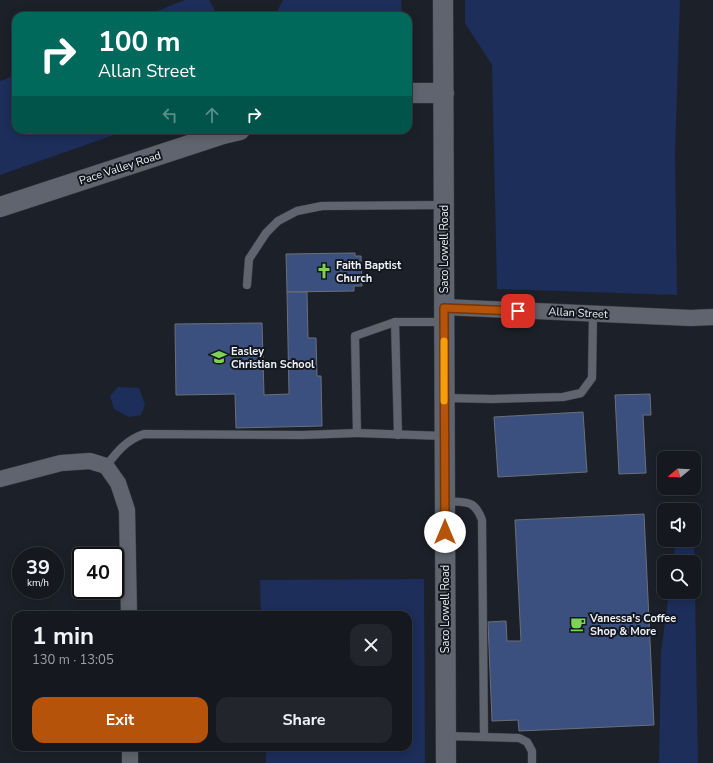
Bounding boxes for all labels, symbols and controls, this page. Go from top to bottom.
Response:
text: 100 m [98,23,181,61]
icon: right [32,28,84,80]
text: Allan Street [98,59,195,83]
icon: left [159,104,181,126]
icon: ahead [201,104,223,126]
icon: right [243,104,265,126]
street label: Pace Valley Road [77,148,163,188]
street label: Saco Lowell Road [437,205,452,293]
place label: Faith Baptist Church [336,258,402,286]
church icon: Faith Baptist Church [315,262,333,280]
pin [501,294,535,328]
icon: arrive [507,300,529,322]
street label: Allan Street [548,304,608,322]
place label: Easley Christian School [231,344,315,372]
school or university icon: Easley Christian School [210,348,228,366]
north arrow [657,451,701,495]
map controls [657,451,701,599]
button: sound [657,503,701,547]
position arrow [424,511,466,553]
speed limit sign: 40 [72,547,124,599]
text: 39 [26,554,50,581]
button: search [657,555,701,599]
street label: Saco Lowell Road [438,565,453,653]
text: km/h [27,576,49,590]
place label: Vanessa's Coffee Shop & More [589,611,676,639]
cafe icon: Vanessa's Coffee Shop & More [569,615,587,633]
text: 1 min [32,620,94,652]
button: close [350,624,392,666]
text: 130 m · 13:05 [32,651,114,669]
button: Exit [32,697,208,743]
button: Share [216,697,392,743]

